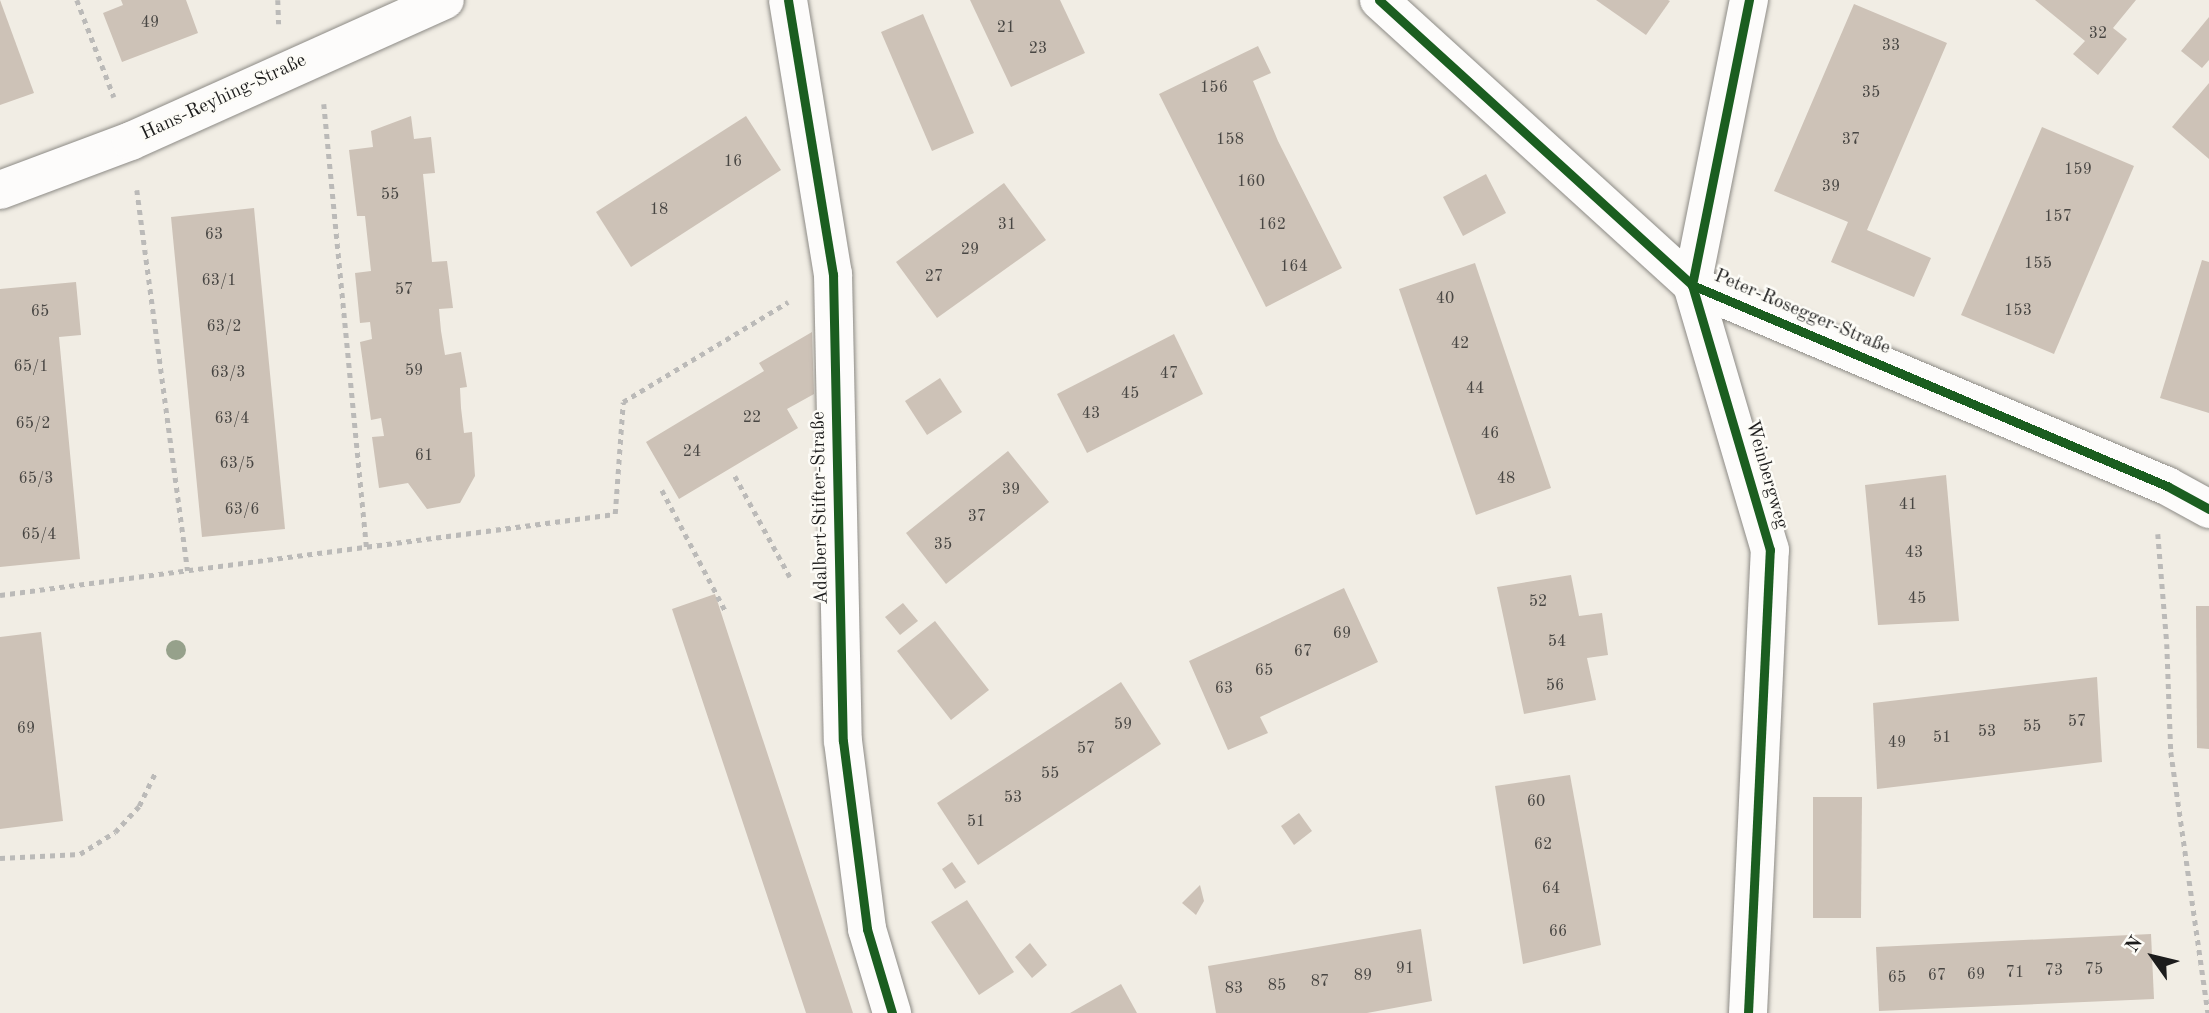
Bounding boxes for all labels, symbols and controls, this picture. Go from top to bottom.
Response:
house number: 49 [141,13,159,33]
house number: 21 [997,18,1015,38]
house number: 32 [2089,24,2107,44]
house number: 33 [1882,36,1900,56]
house number: 23 [1029,39,1047,59]
street label: Hans-Reyhing-Straße [138,50,310,146]
house number: 156 [1200,78,1228,98]
house number: 35 [1862,83,1880,103]
house number: 158 [1216,130,1244,150]
house number: 37 [1842,130,1860,150]
house number: 16 [724,152,742,172]
house number: 159 [2064,160,2092,180]
house number: 160 [1237,172,1265,192]
house number: 39 [1822,177,1840,197]
house number: 55 [381,185,399,205]
house number: 18 [650,200,668,220]
house number: 157 [2044,207,2072,227]
house number: 31 [998,215,1016,235]
house number: 162 [1258,215,1286,235]
house number: 63 [205,225,223,245]
house number: 29 [961,240,979,260]
house number: 155 [2024,254,2052,274]
house number: 164 [1280,257,1308,277]
street label: Peter-Rosegger-Straße [1710,266,1894,360]
house number: 27 [925,267,943,287]
house number: 63/1 [201,271,237,291]
house number: 57 [395,280,413,300]
house number: 40 [1436,289,1454,309]
house number: 153 [2004,301,2032,321]
house number: 65 [31,302,49,322]
house number: 63/2 [206,317,242,337]
house number: 42 [1451,334,1469,354]
house number: 65/1 [13,357,49,377]
house number: 59 [405,361,423,381]
house number: 63/3 [210,363,246,383]
house number: 47 [1160,364,1178,384]
house number: 44 [1466,379,1484,399]
house number: 45 [1121,384,1139,404]
house number: 43 [1082,404,1100,424]
house number: 22 [743,408,761,428]
house number: 63/4 [214,409,250,429]
street label: Adalbert-Stifter-Straße [808,411,834,605]
house number: 65/2 [15,414,51,434]
street label: Weinbergweg [1740,418,1792,532]
house number: 46 [1481,424,1499,444]
house number: 24 [683,442,701,462]
house number: 61 [415,446,433,466]
house number: 63/5 [219,454,255,474]
house number: 65/3 [18,469,54,489]
house number: 48 [1497,469,1515,489]
house number: 39 [1002,480,1020,500]
house number: 41 [1899,495,1917,515]
house number: 63/6 [224,500,260,520]
house number: 37 [968,507,986,527]
house number: 65/4 [21,525,57,545]
house number: 35 [934,535,952,555]
house number: 43 [1905,543,1923,563]
house number: 45 [1908,589,1926,609]
house number: 52 [1529,592,1547,612]
house number: 69 [1333,624,1351,644]
house number: 54 [1548,632,1566,652]
house number: 67 [1294,642,1312,662]
house number: 65 [1255,661,1273,681]
house number: 56 [1546,676,1564,696]
house number: 63 [1215,679,1233,699]
house number: 57 [2068,712,2086,732]
house number: 59 [1114,715,1132,735]
house number: 55 [2023,717,2041,737]
house number: 69 [17,719,35,739]
house number: 53 [1978,722,1996,742]
house number: 51 [1933,728,1951,748]
house number: 49 [1888,733,1906,753]
house number: 57 [1077,739,1095,759]
house number: 55 [1041,764,1059,784]
house number: 53 [1004,788,1022,808]
house number: 60 [1527,792,1545,812]
house number: 51 [967,812,985,832]
house number: 62 [1534,835,1552,855]
house number: 64 [1542,879,1560,899]
house number: 66 [1549,922,1567,942]
north arrow [2118,922,2188,992]
text: N [2123,934,2147,956]
house number: 91 [1396,959,1414,979]
house number: 75 [2085,960,2103,980]
house number: 73 [2045,961,2063,981]
house number: 71 [2006,963,2024,983]
house number: 69 [1967,965,1985,985]
house number: 89 [1354,966,1372,986]
house number: 67 [1928,966,1946,986]
house number: 65 [1888,968,1906,988]
house number: 87 [1311,972,1329,992]
house number: 85 [1268,976,1286,996]
house number: 83 [1225,979,1243,999]

